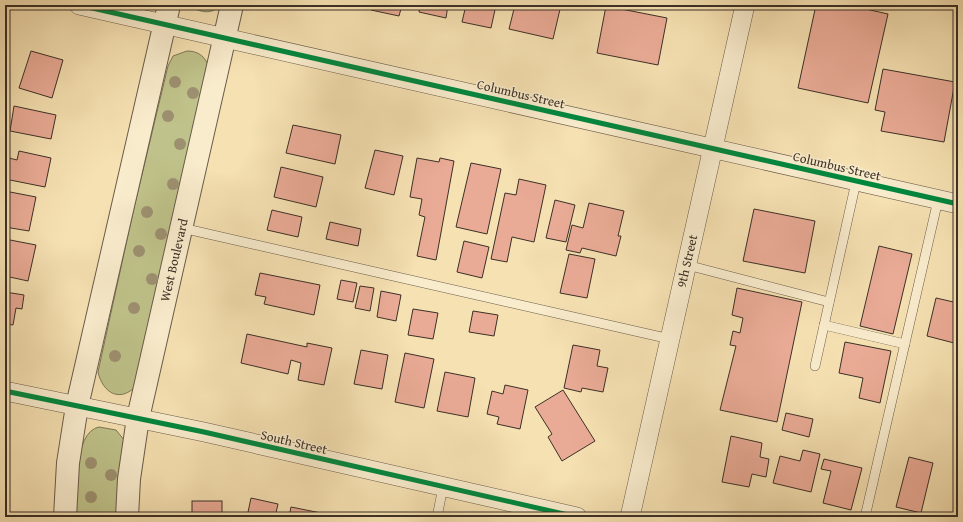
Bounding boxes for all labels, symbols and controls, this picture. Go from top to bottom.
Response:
street label: Columbus Street [475,75,567,113]
street label: Columbus Street [791,147,883,185]
street label: West Boulevard [155,217,193,303]
street label: 9th Street [672,232,702,289]
street label: South Street [259,425,329,459]

